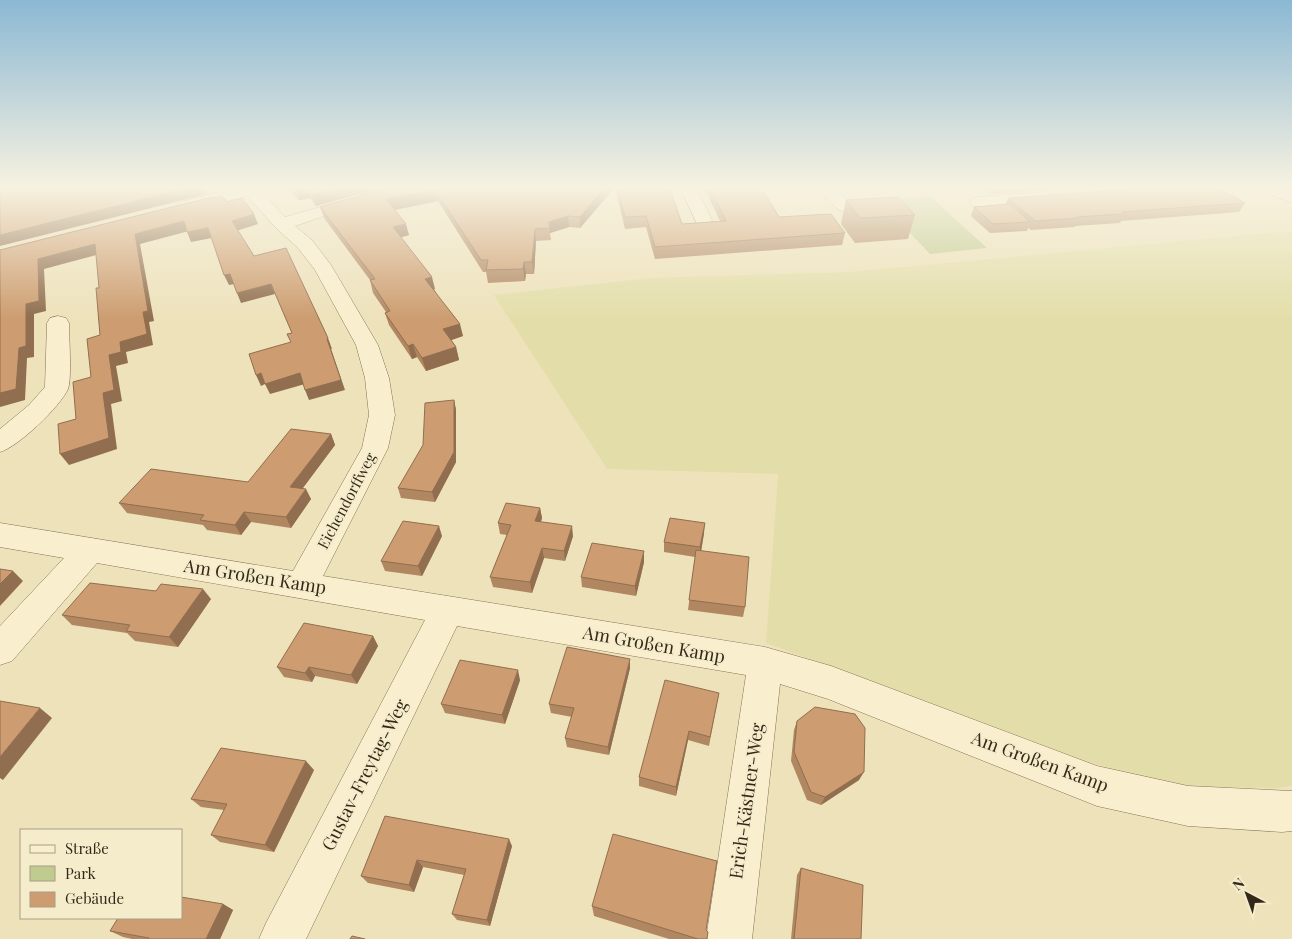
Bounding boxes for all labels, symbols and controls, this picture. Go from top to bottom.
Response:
street label: Eichendorffweg [312,449,380,552]
street label: Am Großen Kamp [181,553,328,599]
street label: Am Großen Kamp [580,620,727,668]
street label: Gustav-Freytag-Weg [316,694,413,854]
street label: Erich-Kästner-Weg [723,721,769,881]
street label: Am Großen Kamp [968,725,1112,797]
legend [20,829,182,919]
text: Straße [65,838,109,858]
text: Park [65,863,97,883]
north arrow [1222,869,1272,919]
text: N [1228,873,1248,894]
text: Gebäude [65,888,124,908]

